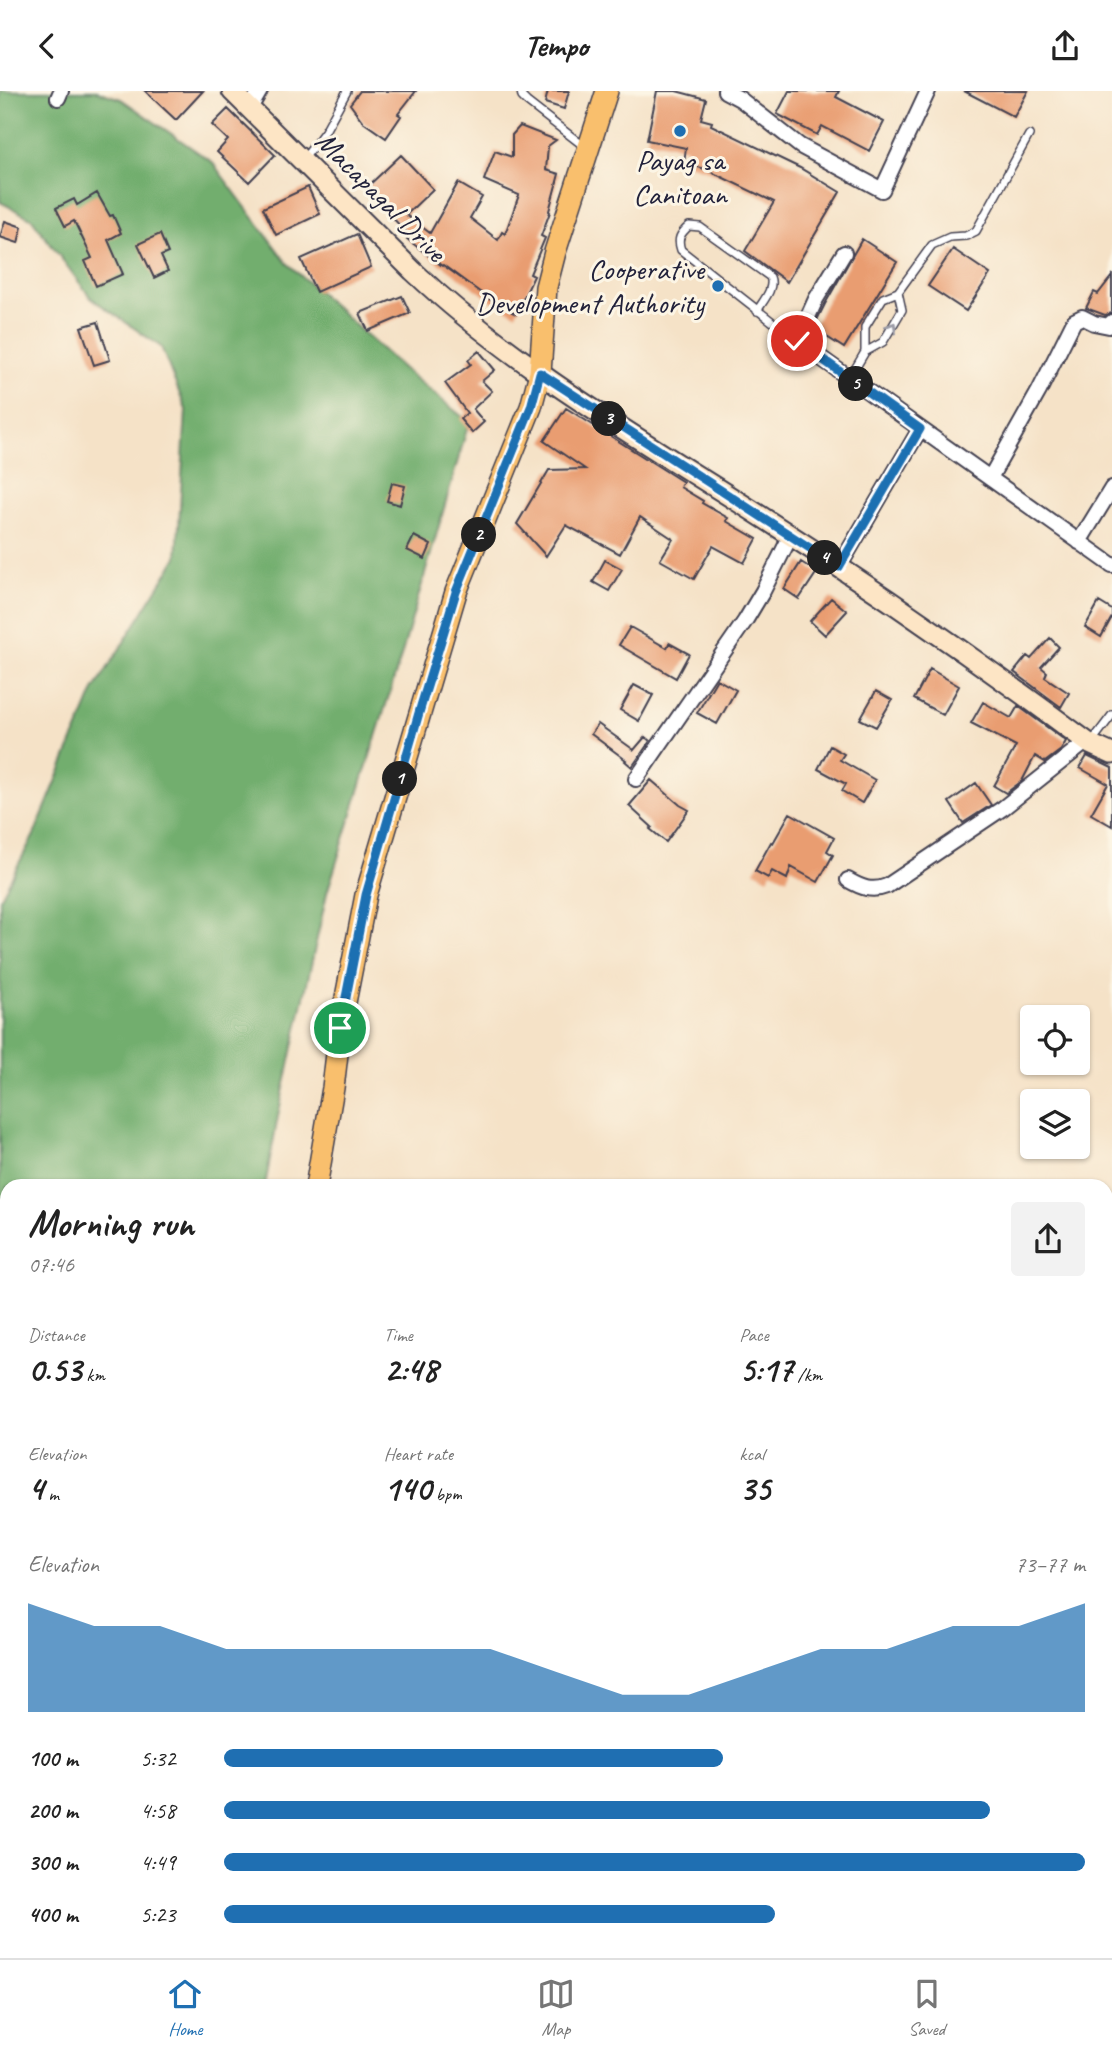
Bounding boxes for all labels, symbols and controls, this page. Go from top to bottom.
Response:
text: Tempo [524,25,588,66]
icon: back [28,27,66,65]
icon: share [1046,27,1084,65]
street label: Macapagal Drive [307,122,456,271]
marker: Payag sa Canitoan [672,123,688,139]
place label: Payag sa Canitoan [633,141,728,213]
place label: Cooperative Development Authority [476,250,706,322]
marker: Cooperative Development Authority [710,278,726,294]
pin [767,311,827,371]
icon: check [778,322,816,360]
one-way arrow [884,322,897,335]
pin: 5 [838,367,874,401]
text: 5 [851,371,860,395]
pin: 3 [592,401,626,437]
text: 3 [604,406,613,430]
pin: 2 [462,517,496,553]
text: 2 [474,522,483,546]
pin: 4 [808,540,842,575]
text: 4 [820,545,829,569]
pin: 1 [382,761,418,797]
text: 1 [395,766,404,790]
pin [310,998,370,1058]
map controls [1020,1005,1090,1159]
button: locate [1020,1005,1090,1075]
icon: arrive [321,1009,359,1047]
button: layers [1020,1089,1090,1159]
text: Morning run [28,1200,194,1247]
button: share [1011,1202,1085,1276]
text: 07:46 [28,1250,74,1279]
text: Distance [28,1323,85,1347]
text: Time [384,1323,413,1347]
text: Pace [739,1323,769,1347]
text: 0.53 [28,1347,82,1392]
text: 2:48 [384,1347,438,1392]
text: 5:17 [739,1347,793,1392]
text: km [82,1363,105,1387]
text: /km [793,1363,822,1387]
text: Elevation [28,1442,86,1466]
text: Heart rate [384,1442,453,1466]
text: kcal [739,1442,764,1466]
text: 4 [28,1466,44,1511]
text: 140 [384,1466,431,1511]
text: 35 [739,1466,770,1511]
text: m [44,1482,59,1506]
text: bpm [431,1482,462,1506]
text: Elevation [28,1550,99,1579]
text: 73–77 m [1015,1550,1085,1579]
text: 100 m [28,1744,78,1773]
text: 5:32 [140,1744,176,1773]
text: 200 m [28,1796,78,1825]
text: 4:58 [140,1796,176,1825]
text: 300 m [28,1848,78,1877]
text: 4:49 [140,1848,176,1877]
text: 400 m [28,1900,78,1929]
text: 5:23 [140,1900,176,1929]
tab: Home [166,1975,204,2041]
tab: Map [537,1975,575,2041]
tab: Saved [908,1975,946,2041]

